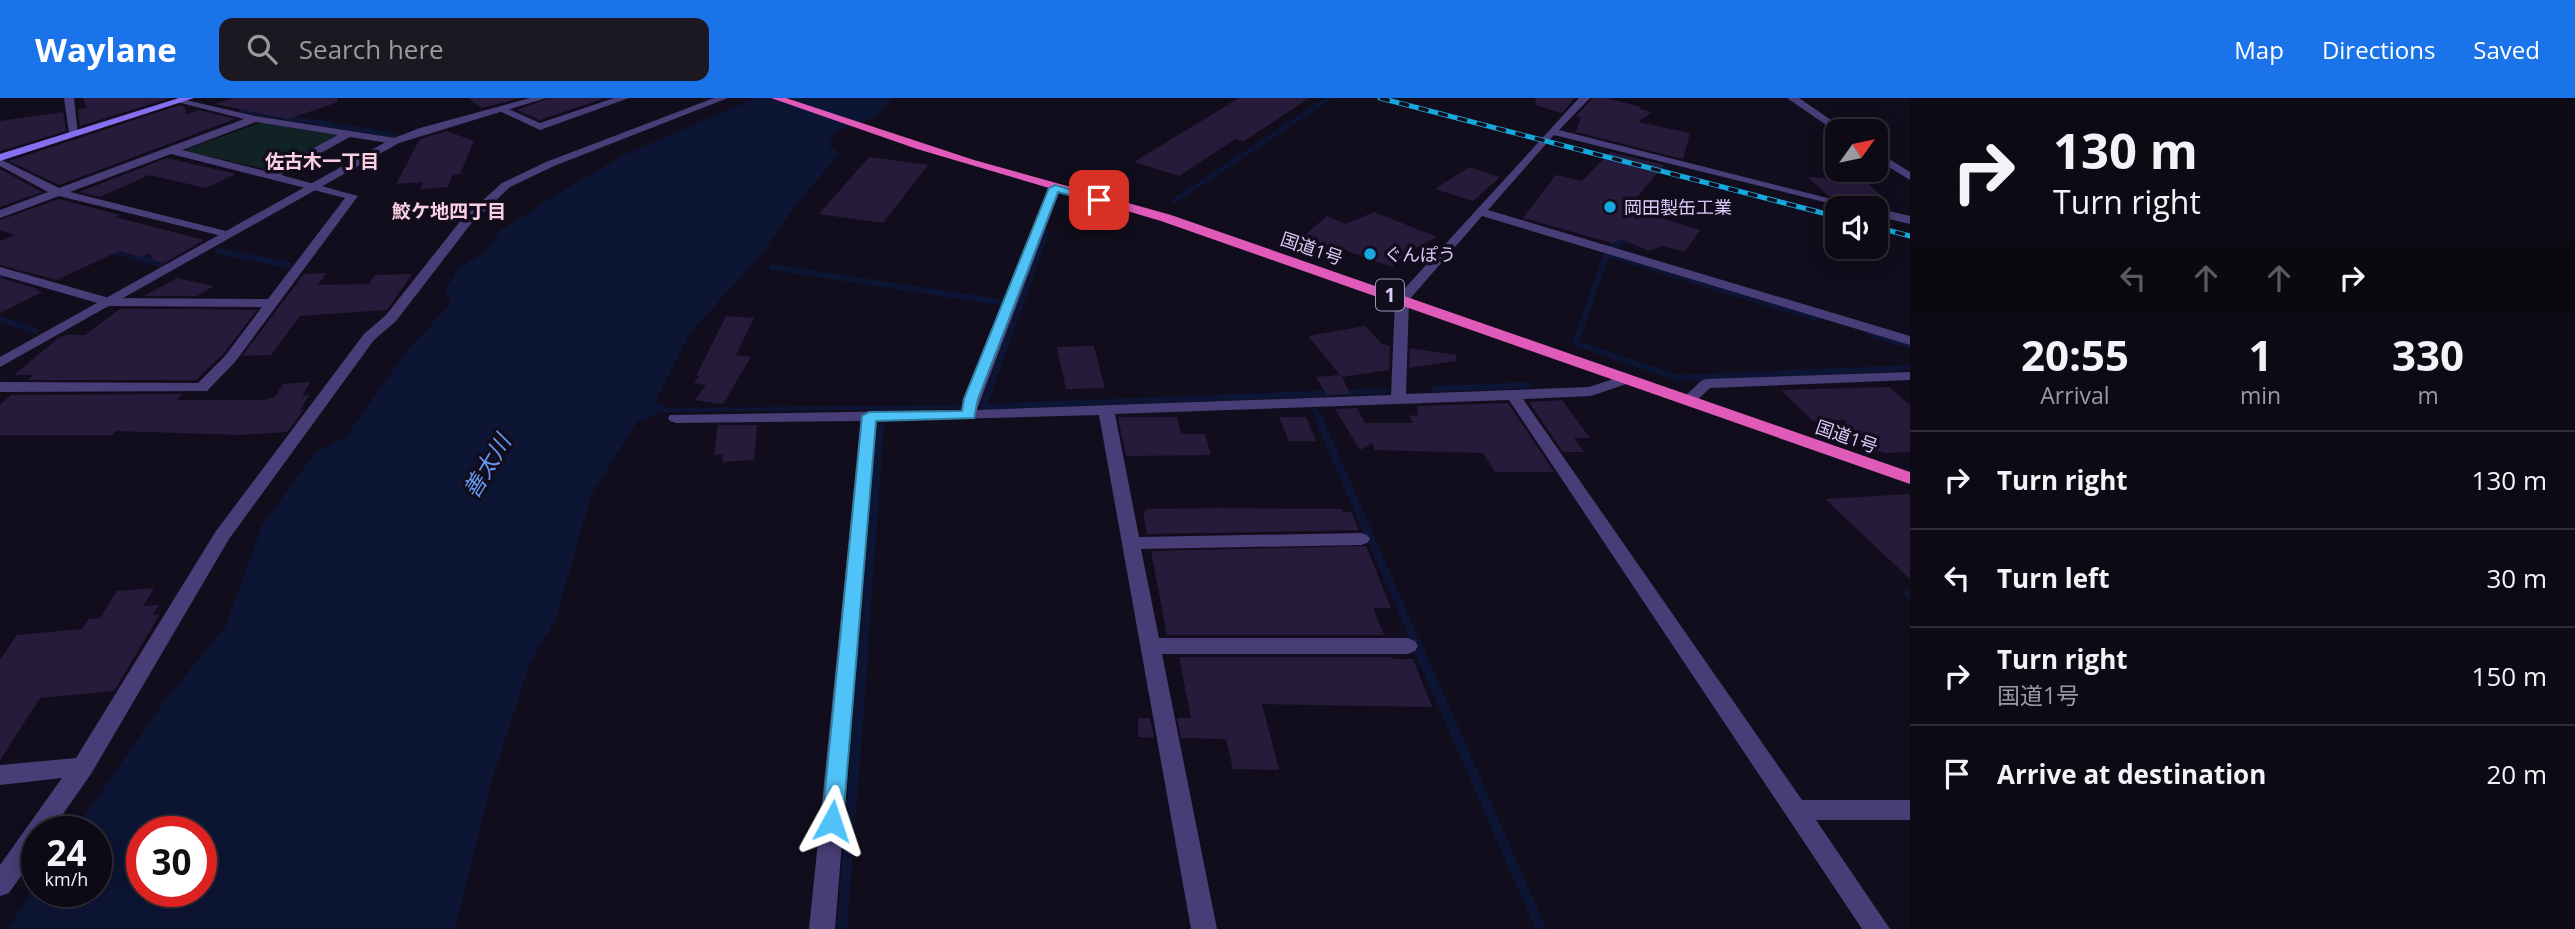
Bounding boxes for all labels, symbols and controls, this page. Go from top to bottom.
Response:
search box [219,18,709,81]
text: Waylane [35,27,177,72]
icon: search [243,30,281,68]
text: Search here [299,31,444,67]
text: Map [2234,33,2284,66]
text: Directions [2322,33,2435,66]
text: Saved [2473,33,2540,66]
text: 130 m [2053,117,2198,183]
north arrow [1825,119,1888,182]
map controls [1825,119,1888,259]
icon: right [1938,126,2029,217]
district label: 佐古木一丁目 [265,148,379,174]
pin [1069,170,1129,230]
text: Turn right [2053,180,2201,223]
icon: arrive [1080,181,1118,219]
place label: 岡田製缶工業 [1624,195,1732,219]
button: sound [1825,196,1888,259]
district label: 鮫ケ地四丁目 [392,198,506,224]
marker: 岡田製缶工業 [1602,199,1618,215]
street label: 国道1号 [1278,226,1346,270]
place label: ぐんぽう [1384,242,1456,266]
marker: ぐんぽう [1362,246,1378,262]
icon: left [2114,259,2152,297]
icon: ahead [2187,259,2225,297]
icon: ahead [2260,259,2298,297]
icon: right [2333,259,2371,297]
road number: 1 [1376,280,1404,310]
text: 20:55 [2021,326,2129,383]
text: 1 [2248,326,2273,383]
text: 330 [2392,326,2464,383]
text: Arrival [2040,379,2110,411]
text: min [2240,379,2281,411]
text: m [2417,379,2439,411]
street label: 国道1号 [1813,414,1881,458]
water label: 善太川 [455,426,519,504]
icon: right [1938,461,1976,499]
text: Turn right [1997,462,2128,498]
text: 130 m [2472,462,2547,498]
icon: left [1938,559,1976,597]
text: Turn left [1997,560,2109,596]
text: 30 m [2486,560,2547,596]
text: Turn right [1997,641,2128,677]
icon: right [1938,657,1976,695]
text: 150 m [2472,658,2547,694]
text: 国道1号 [1997,679,2079,711]
icon: arrive [1938,755,1976,793]
text: Arrive at destination [1997,756,2266,792]
text: 20 m [2486,756,2547,792]
position arrow [795,784,869,858]
speed limit sign: 30 [126,816,217,907]
text: 24 [46,829,87,876]
text: km/h [45,867,88,891]

